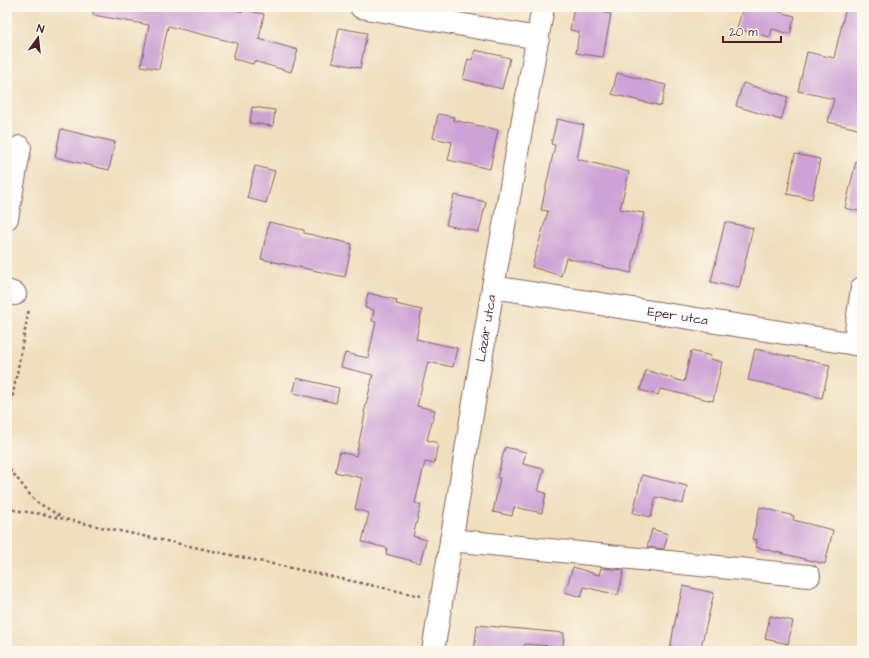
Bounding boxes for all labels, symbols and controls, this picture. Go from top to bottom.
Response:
north arrow [18,18,58,58]
scale bar [723,18,781,44]
text: N [35,21,46,37]
text: 20 m [729,24,758,41]
street label: Lázár utca [472,293,501,363]
street label: Eper utca [646,302,710,330]

